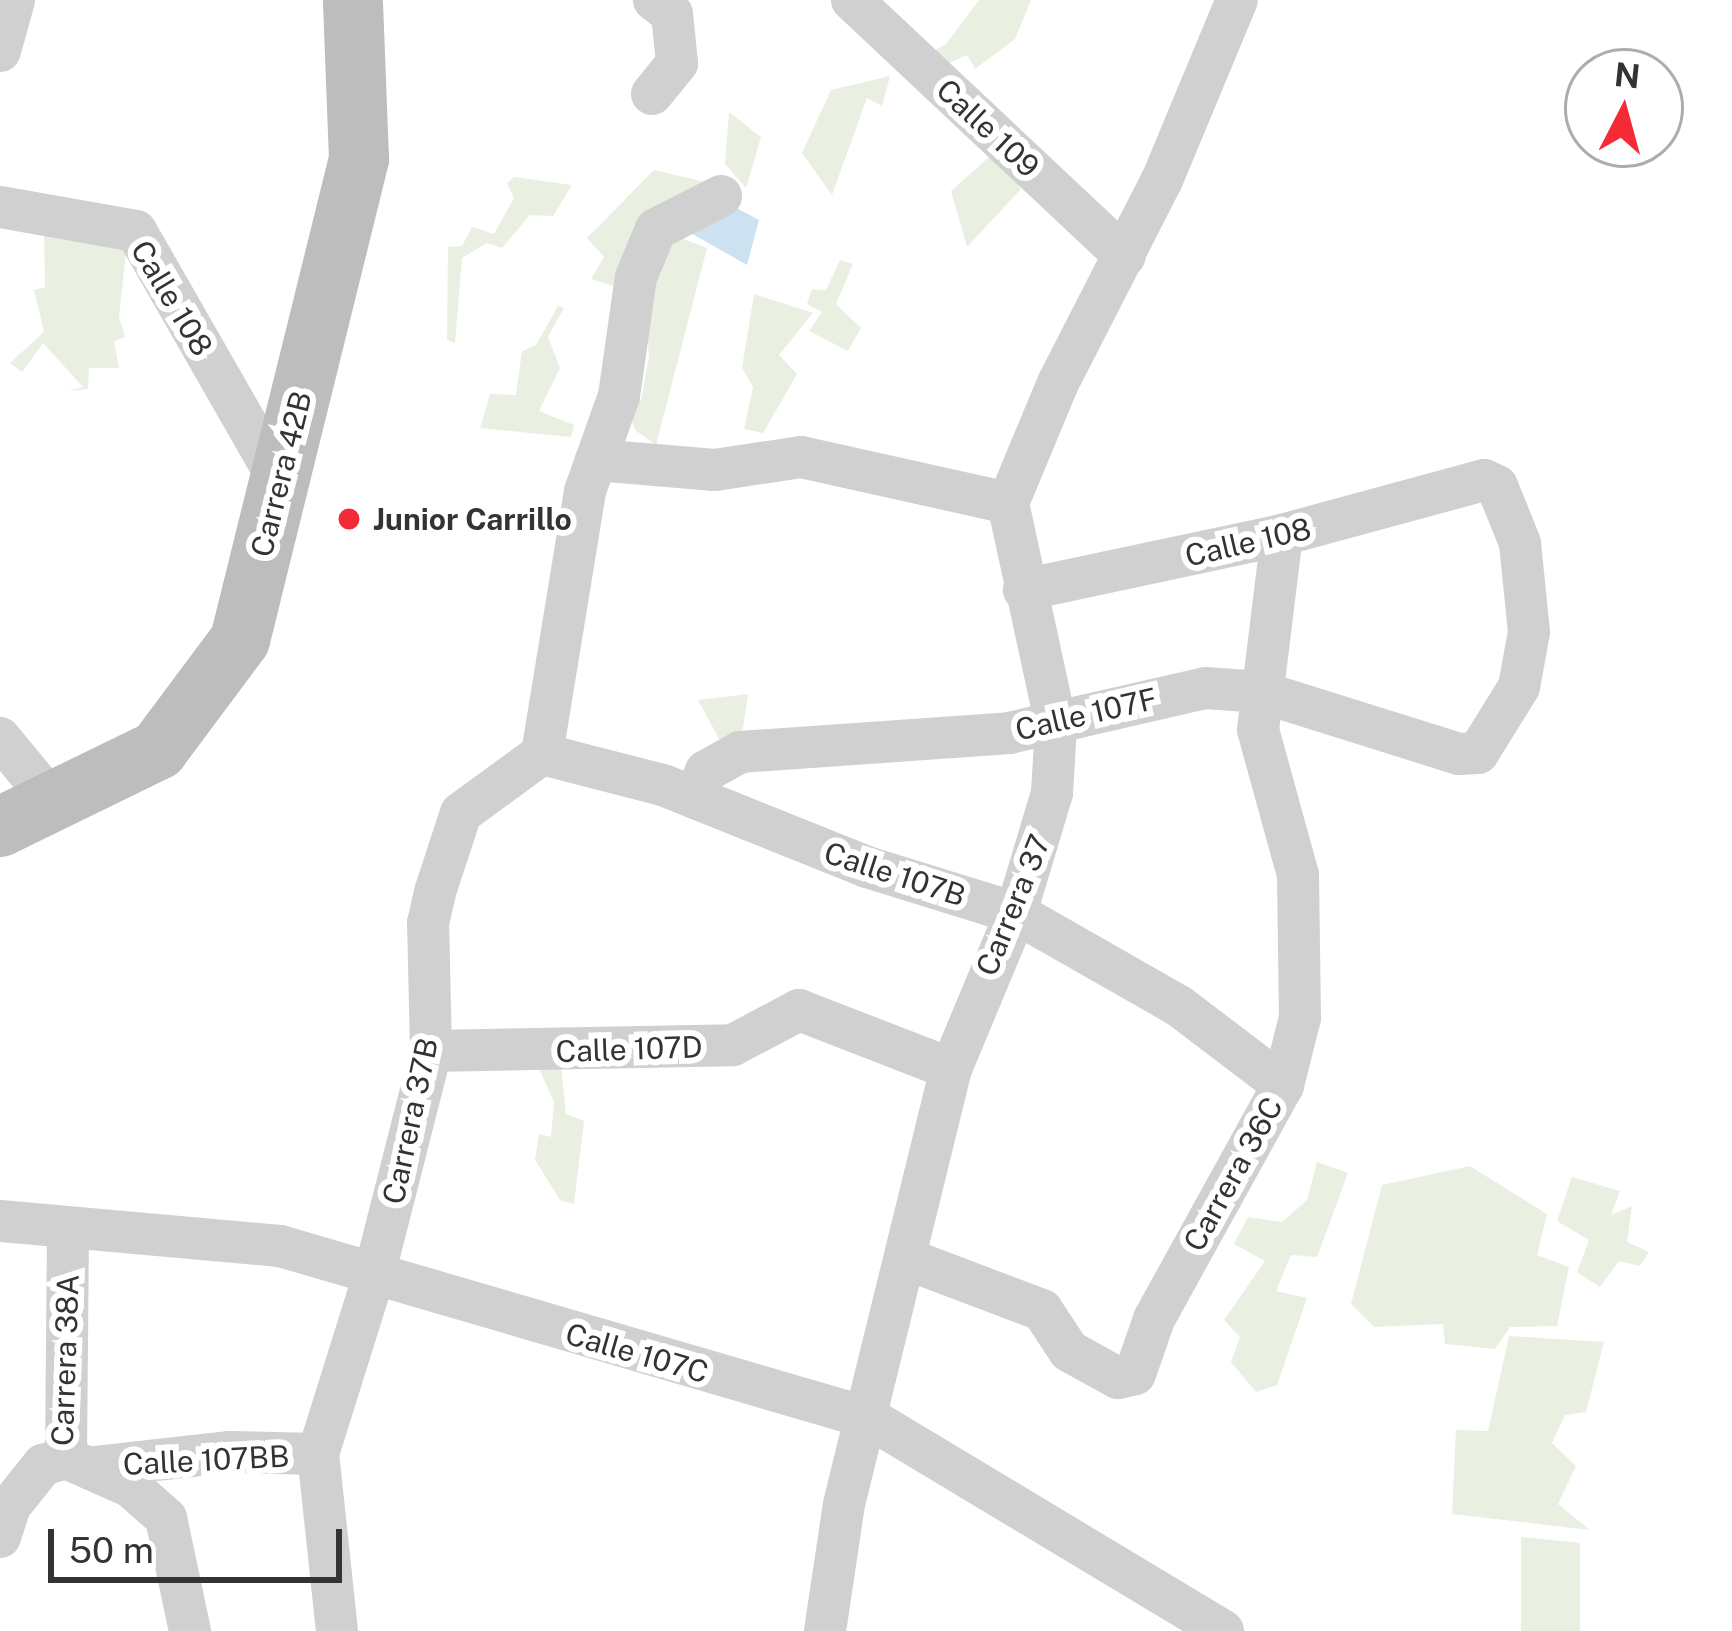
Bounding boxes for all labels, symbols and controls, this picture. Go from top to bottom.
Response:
north arrow [1564,48,1684,168]
text: N [1613,55,1642,95]
street label: Calle 109 [929,71,1047,185]
street label: Calle 108 [124,234,220,362]
street label: Carrera 42B [243,388,319,560]
place label: Junior Carrillo [373,501,572,537]
marker: Junior Carrillo [336,506,362,532]
street label: Calle 108 [1182,510,1314,574]
street label: Calle 107F [1012,680,1160,748]
street label: Carrera 37 [968,829,1058,981]
street label: Calle 107B [820,834,970,914]
street label: Calle 107D [555,1028,703,1070]
street label: Carrera 37B [375,1035,445,1207]
street label: Carrera 36C [1176,1091,1290,1257]
street label: Carrera 38A [44,1274,86,1446]
street label: Calle 107C [561,1315,713,1391]
street label: Calle 107BB [122,1438,290,1482]
scale bar [54,1505,348,1579]
text: 50 m [69,1529,154,1571]

